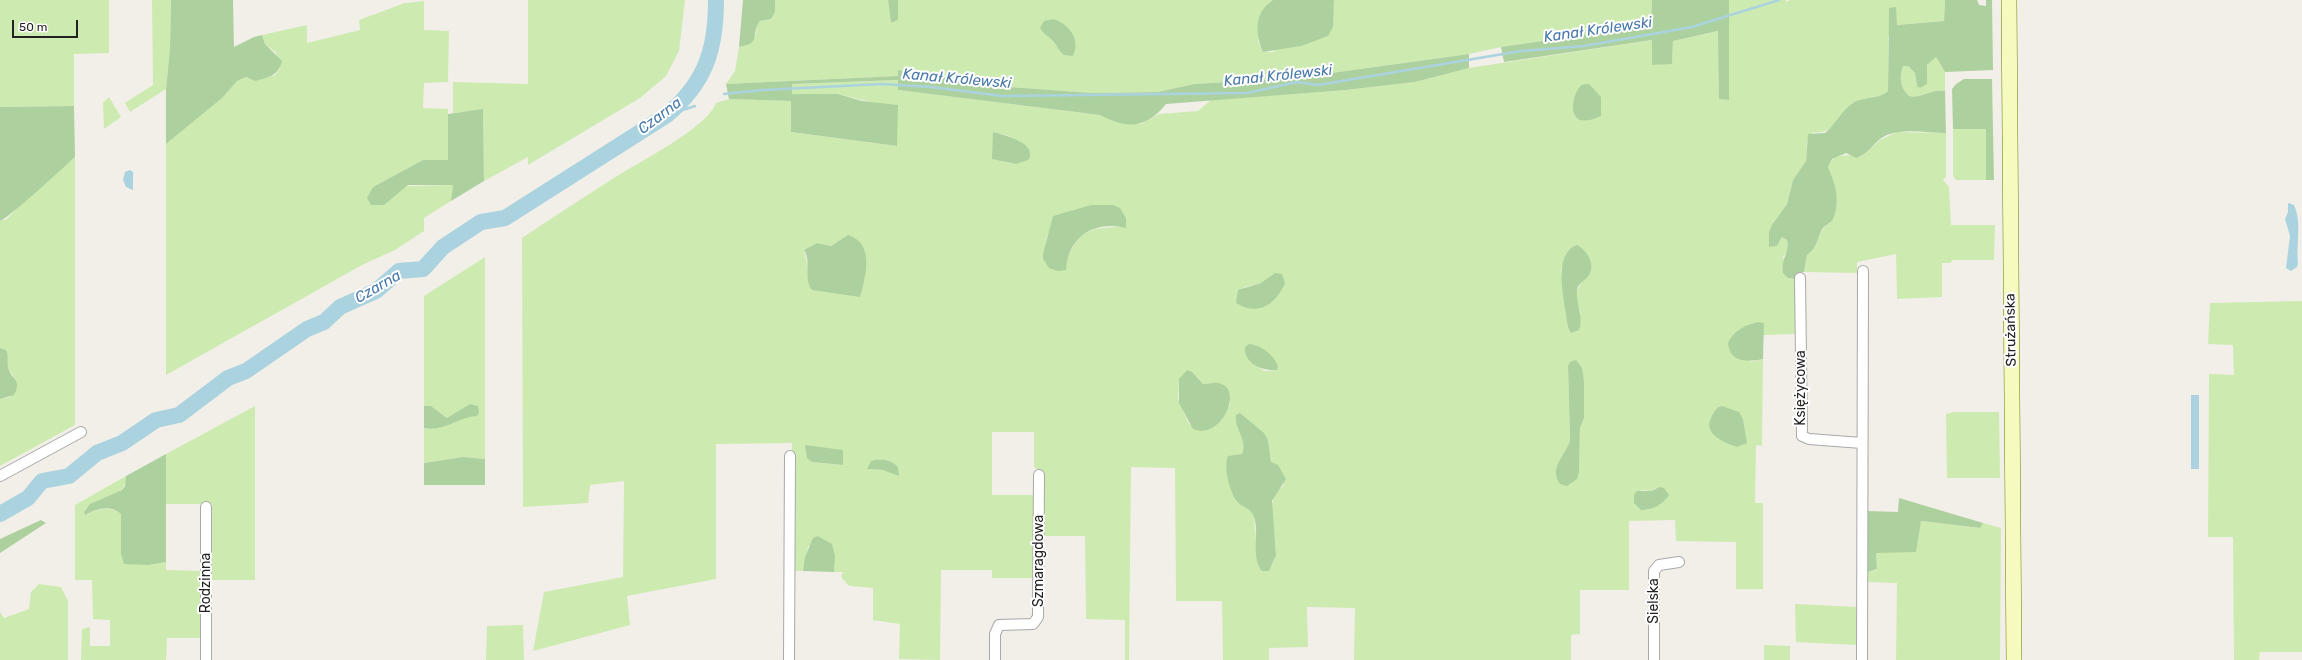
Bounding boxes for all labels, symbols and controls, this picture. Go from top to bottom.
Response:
scale bar [14,12,80,38]
water label: Kanał Królewski [1543,13,1653,47]
text: 50 m [19,20,47,34]
water label: Kanał Królewski [1223,61,1333,91]
water label: Kanał Królewski [902,65,1012,93]
water label: Czarna [635,94,685,138]
water label: Czarna [352,267,404,307]
street label: Strużańska [2002,293,2020,367]
street label: Księżycowa [1793,350,1809,426]
street label: Szmaragdowa [1031,515,1047,607]
street label: Rodzinna [198,553,214,613]
street label: Sielska [1646,578,1662,624]

